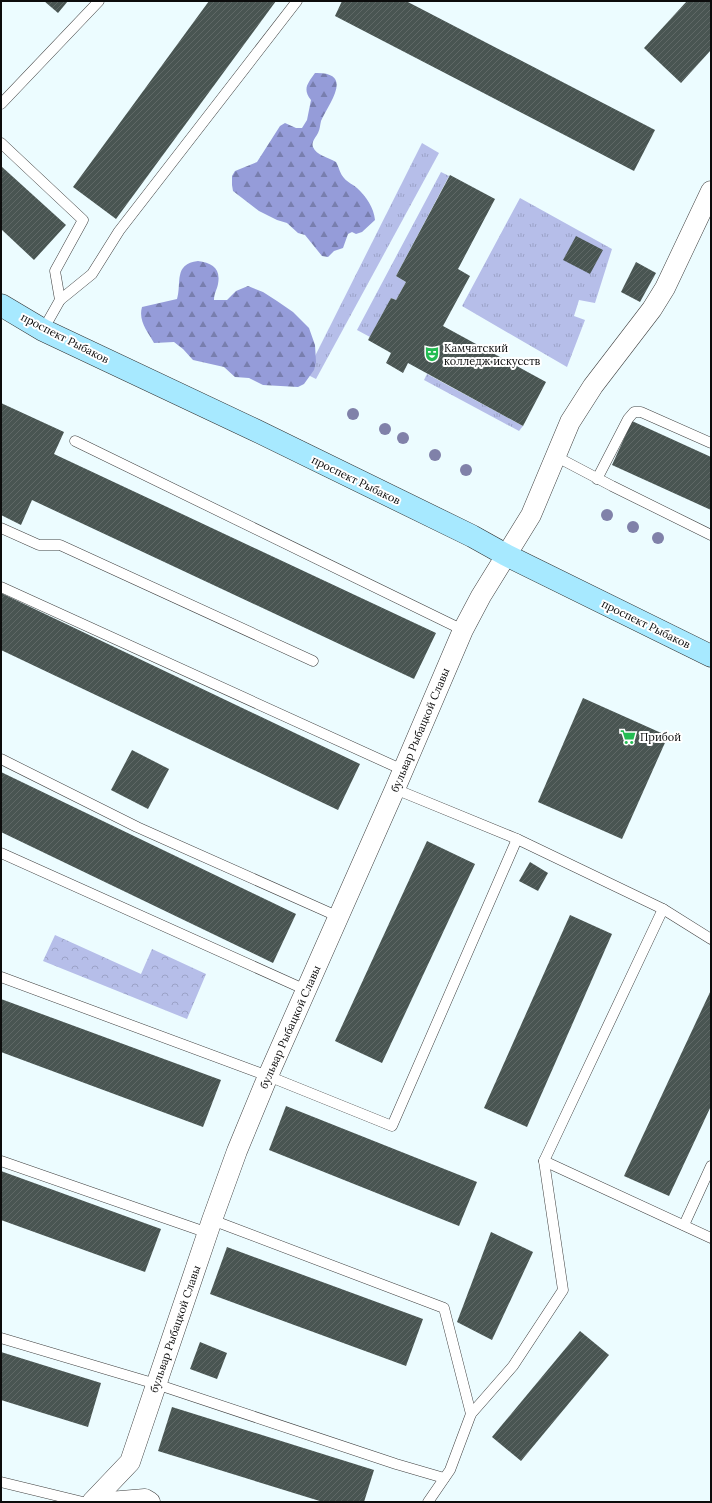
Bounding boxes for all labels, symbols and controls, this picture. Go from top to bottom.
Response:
street label: проспект Рыбаков [19,310,112,366]
place label: Камчатский колледж искусств [444,341,541,368]
theatre icon: Камчатский колледж искусств [423,345,441,363]
street label: проспект Рыбаков [309,452,403,508]
street label: проспект Рыбаков [599,596,693,652]
street label: бульвар Рыбацкой Славы [387,666,453,794]
supermarket icon: Прибой [619,728,637,746]
place label: Прибой [640,730,681,744]
street label: бульвар Рыбацкой Славы [256,963,324,1091]
street label: бульвар Рыбацкой Славы [147,1264,203,1394]

